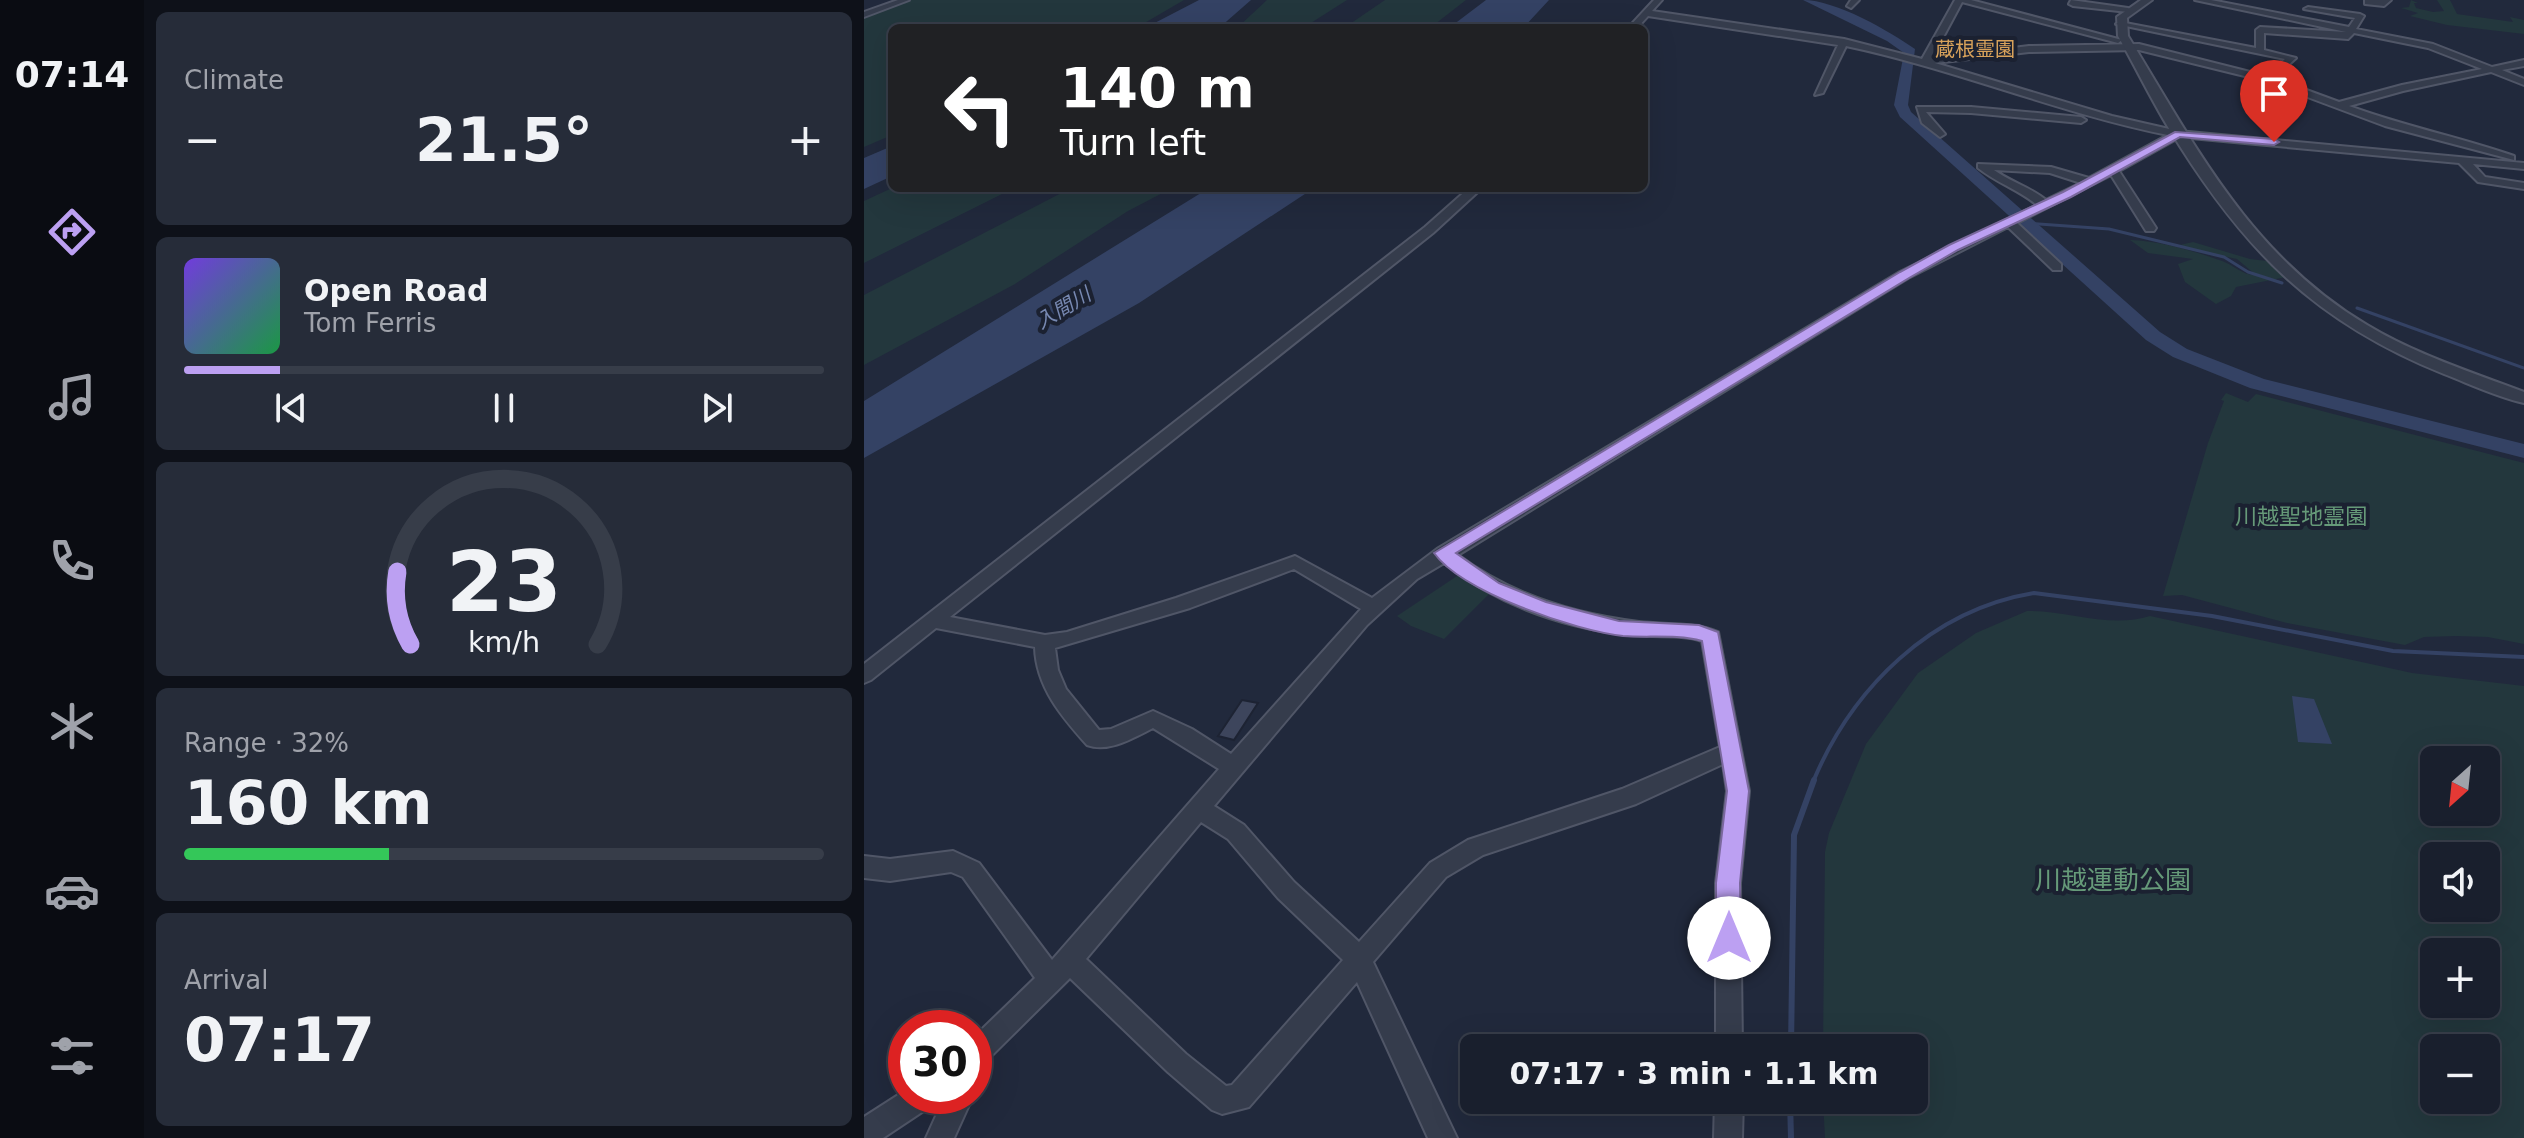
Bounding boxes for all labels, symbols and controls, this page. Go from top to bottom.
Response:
district label: 蔵根霊園 [1935,37,2015,61]
text: 07:14 [15,54,129,95]
text: 140 m [1060,55,1255,120]
icon: left [928,56,1032,160]
pin [2240,60,2308,142]
text: Climate [184,65,284,95]
icon: arrive [2252,72,2296,116]
text: 21.5° [415,105,593,175]
text: − [184,114,221,165]
text: + [787,114,824,165]
text: Turn left [1060,122,1206,163]
icon: directions [44,204,100,260]
text: Open Road [304,273,489,308]
water label: 入間川 [1031,281,1097,334]
text: Tom Ferris [304,308,436,338]
icon: music [44,369,100,425]
icon: previous [269,386,313,430]
icon: pause [482,386,526,430]
icon: next [695,386,739,430]
park label: 川越聖地霊園 [2235,504,2367,529]
icon: phone [44,533,100,589]
text: 23 [446,534,562,631]
text: km/h [468,625,540,659]
icon: climate [44,698,100,754]
text: Range · 32% [184,728,349,758]
north arrow [2420,746,2500,826]
map controls [2420,746,2500,1114]
text: 160 km [184,768,433,838]
button: sound [2420,842,2500,922]
icon: car [44,863,100,919]
park label: 川越運動公園 [2035,865,2191,895]
position arrow [1687,896,1771,980]
button: + [2420,938,2500,1018]
text: Arrival [184,965,268,995]
text: 07:17 [184,1005,375,1075]
speed limit sign: 30 [888,1010,992,1114]
icon: filters [44,1028,100,1084]
button: − [2420,1034,2500,1114]
text: 07:17 · 3 min · 1.1 km [1509,1056,1879,1091]

